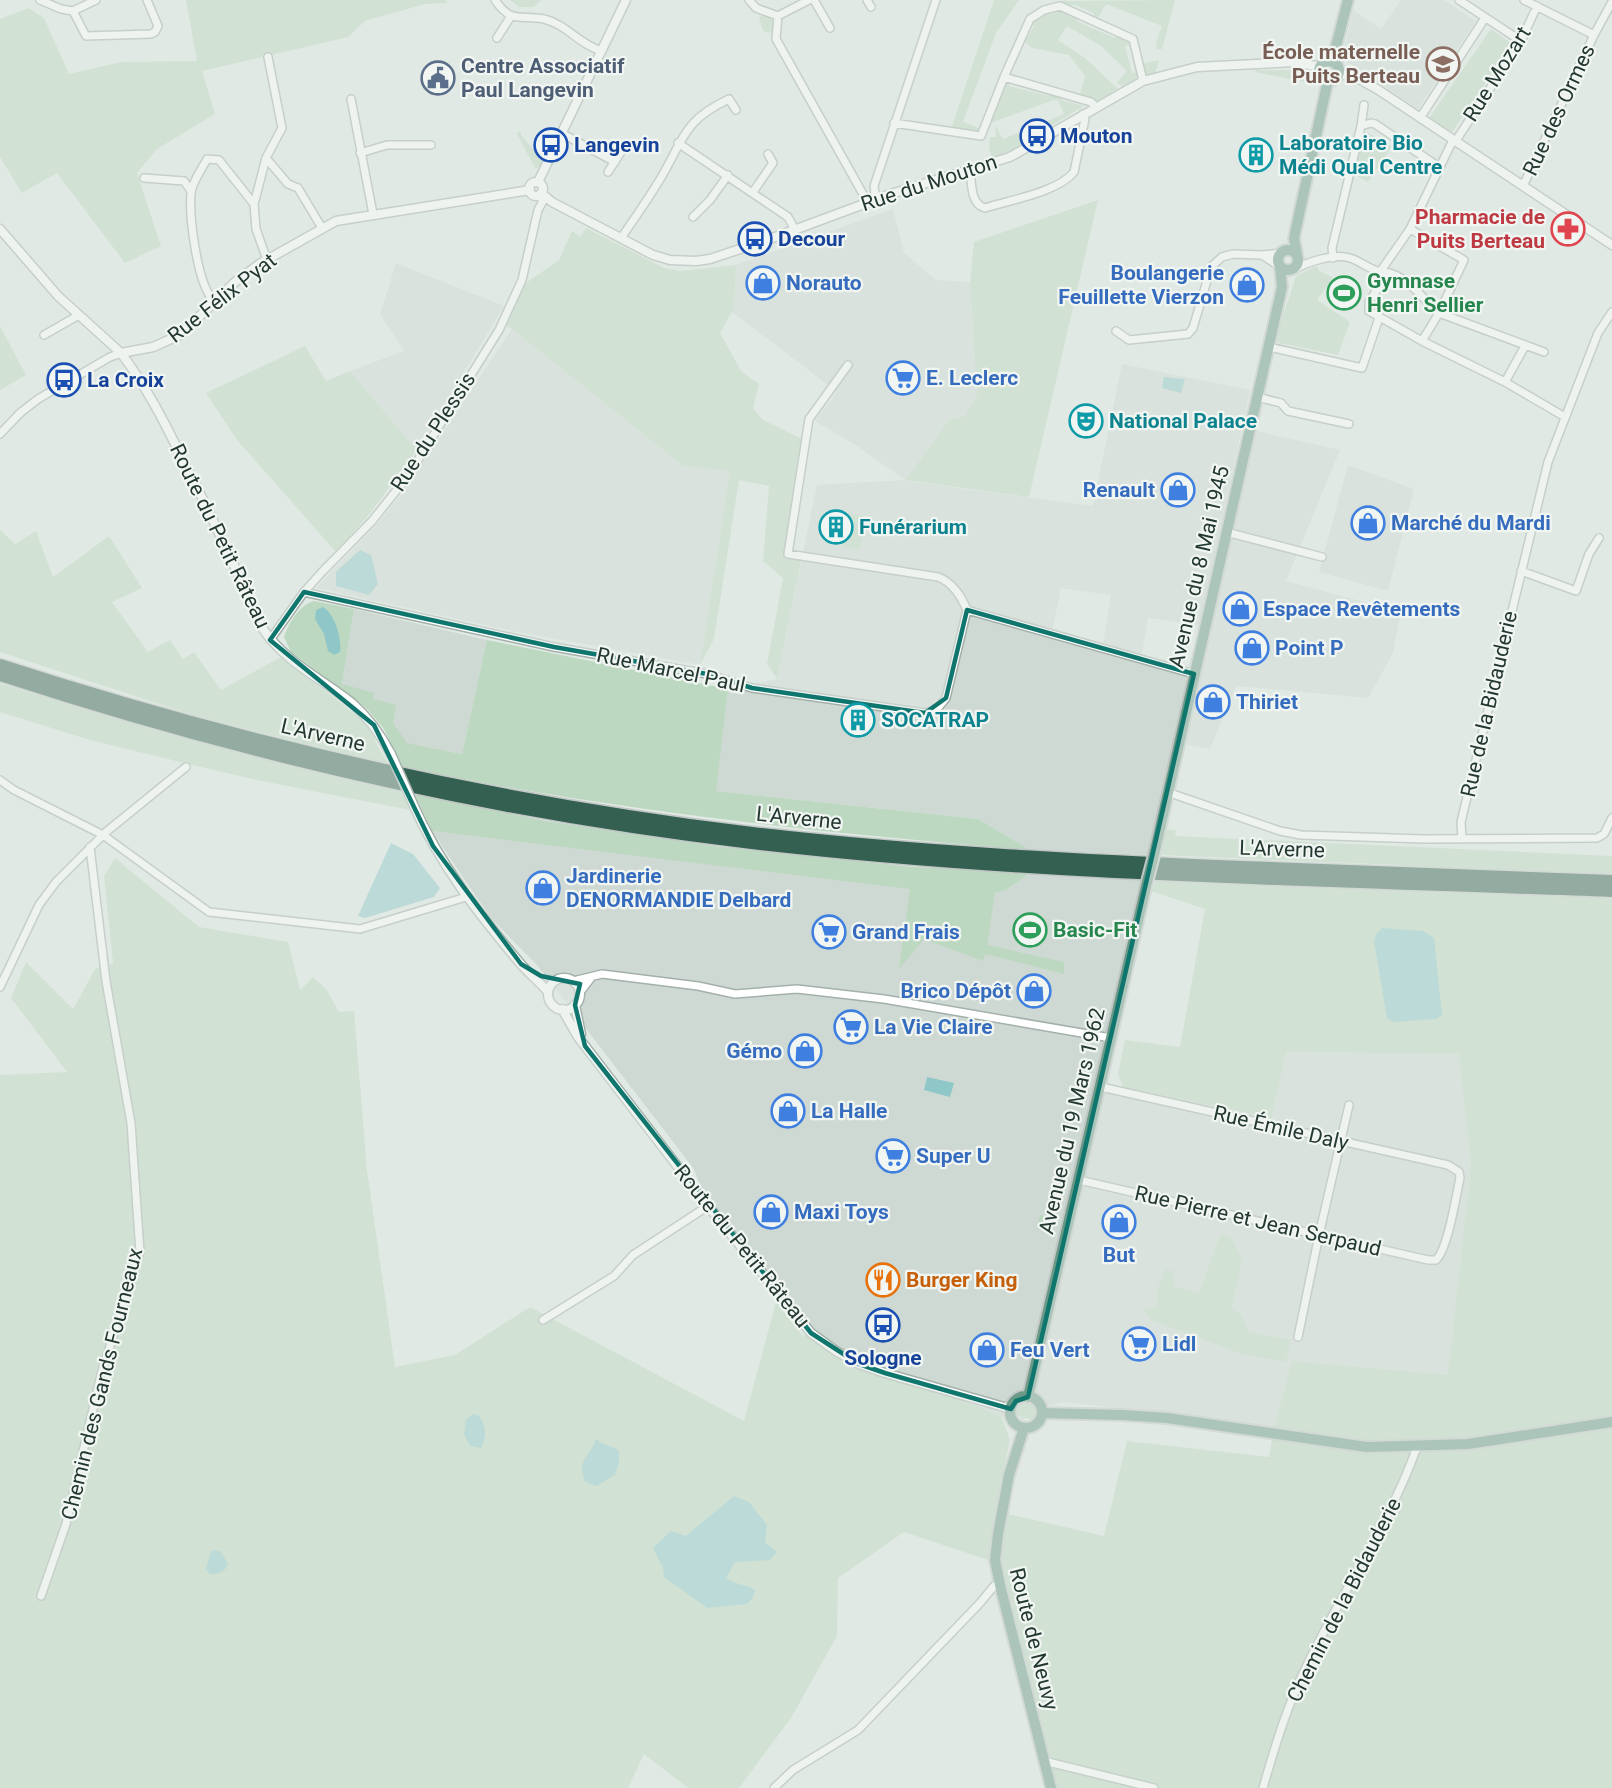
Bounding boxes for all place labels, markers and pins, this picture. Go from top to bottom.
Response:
place label: École maternelle Puits Berteau [1262,40,1420,88]
school or university icon: École maternelle Puits Berteau [1425,46,1461,82]
place label: Centre Associatif Paul Langevin [461,54,625,102]
public building icon: Centre Associatif Paul Langevin [420,60,456,96]
bus stop icon: Mouton [1019,118,1055,154]
place label: Mouton [1060,124,1132,148]
bus stop icon: Langevin [533,127,569,163]
place label: Laboratoire Bio Médi Qual Centre [1279,131,1442,179]
place label: Langevin [574,133,660,157]
building icon: Laboratoire Bio Médi Qual Centre [1238,137,1274,173]
place label: Pharmacie de Puits Berteau [1415,205,1545,253]
pharmacy icon: Pharmacie de Puits Berteau [1550,211,1586,247]
bus stop icon: Decour [737,221,773,257]
place label: Decour [778,227,846,251]
place label: Boulangerie Feuillette Vierzon [1058,261,1224,309]
shop icon: Norauto [745,265,781,301]
shop icon: Boulangerie Feuillette Vierzon [1229,267,1265,303]
place label: Gymnase Henri Sellier [1367,269,1484,317]
place label: Norauto [786,271,862,295]
sports icon: Gymnase Henri Sellier [1326,275,1362,311]
supermarket icon: E. Leclerc [885,360,921,396]
bus stop icon: La Croix [46,362,82,398]
place label: E. Leclerc [926,366,1018,390]
place label: La Croix [87,368,164,392]
theatre icon: National Palace [1068,403,1104,439]
place label: National Palace [1109,409,1257,433]
shop icon: Renault [1160,472,1196,508]
place label: Renault [1083,478,1155,502]
shop icon: Marché du Mardi [1350,505,1386,541]
building icon: Funérarium [818,509,854,545]
place label: Marché du Mardi [1391,511,1551,535]
place label: Funérarium [859,515,967,539]
shop icon: Espace Revêtements [1222,591,1258,627]
place label: Espace Revêtements [1263,597,1461,621]
shop icon: Point P [1234,630,1270,666]
place label: Point P [1275,636,1343,660]
shop icon: Thiriet [1195,684,1231,720]
place label: Thiriet [1236,690,1298,714]
building icon: SOCATRAP [840,702,876,738]
place label: SOCATRAP [881,708,989,732]
place label: Jardinerie DENORMANDIE Delbard [566,864,791,912]
shop icon: Jardinerie DENORMANDIE Delbard [525,870,561,906]
sports icon: Basic-Fit [1012,912,1048,948]
supermarket icon: Grand Frais [811,914,847,950]
place label: Basic-Fit [1053,918,1137,942]
place label: Grand Frais [852,920,960,944]
shop icon: Brico Dépôt [1016,973,1052,1009]
place label: Brico Dépôt [901,979,1011,1003]
supermarket icon: La Vie Claire [833,1009,869,1045]
place label: La Vie Claire [874,1015,993,1039]
shop icon: Gémo [787,1033,823,1069]
place label: Gémo [726,1039,782,1063]
shop icon: La Halle [770,1093,806,1129]
place label: La Halle [811,1099,887,1123]
supermarket icon: Super U [875,1138,911,1174]
place label: Super U [916,1144,991,1168]
shop icon: Maxi Toys [753,1194,789,1230]
place label: Maxi Toys [794,1200,889,1224]
shop icon: But [1101,1204,1137,1240]
place label: But [1103,1243,1135,1267]
restaurant icon: Burger King [865,1262,901,1298]
place label: Burger King [906,1268,1018,1292]
bus stop icon: Sologne [865,1307,901,1343]
supermarket icon: Lidl [1121,1326,1157,1362]
shop icon: Feu Vert [969,1332,1005,1368]
place label: Lidl [1162,1332,1196,1356]
place label: Feu Vert [1010,1338,1090,1362]
place label: Sologne [844,1346,922,1370]

